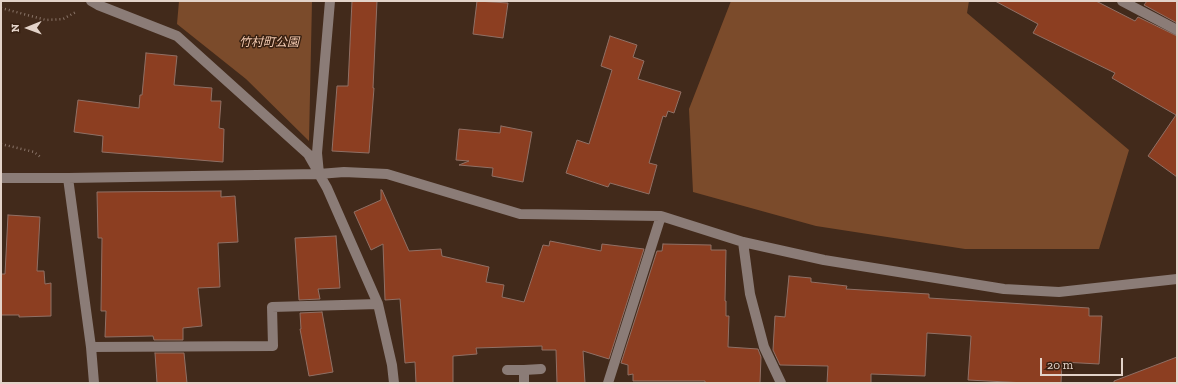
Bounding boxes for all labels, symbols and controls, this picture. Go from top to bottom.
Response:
north arrow [8,8,48,48]
text: N [9,24,22,33]
park label: 竹村町公園 [239,36,299,50]
scale bar [1042,350,1125,376]
text: 20 m [1047,358,1073,372]

